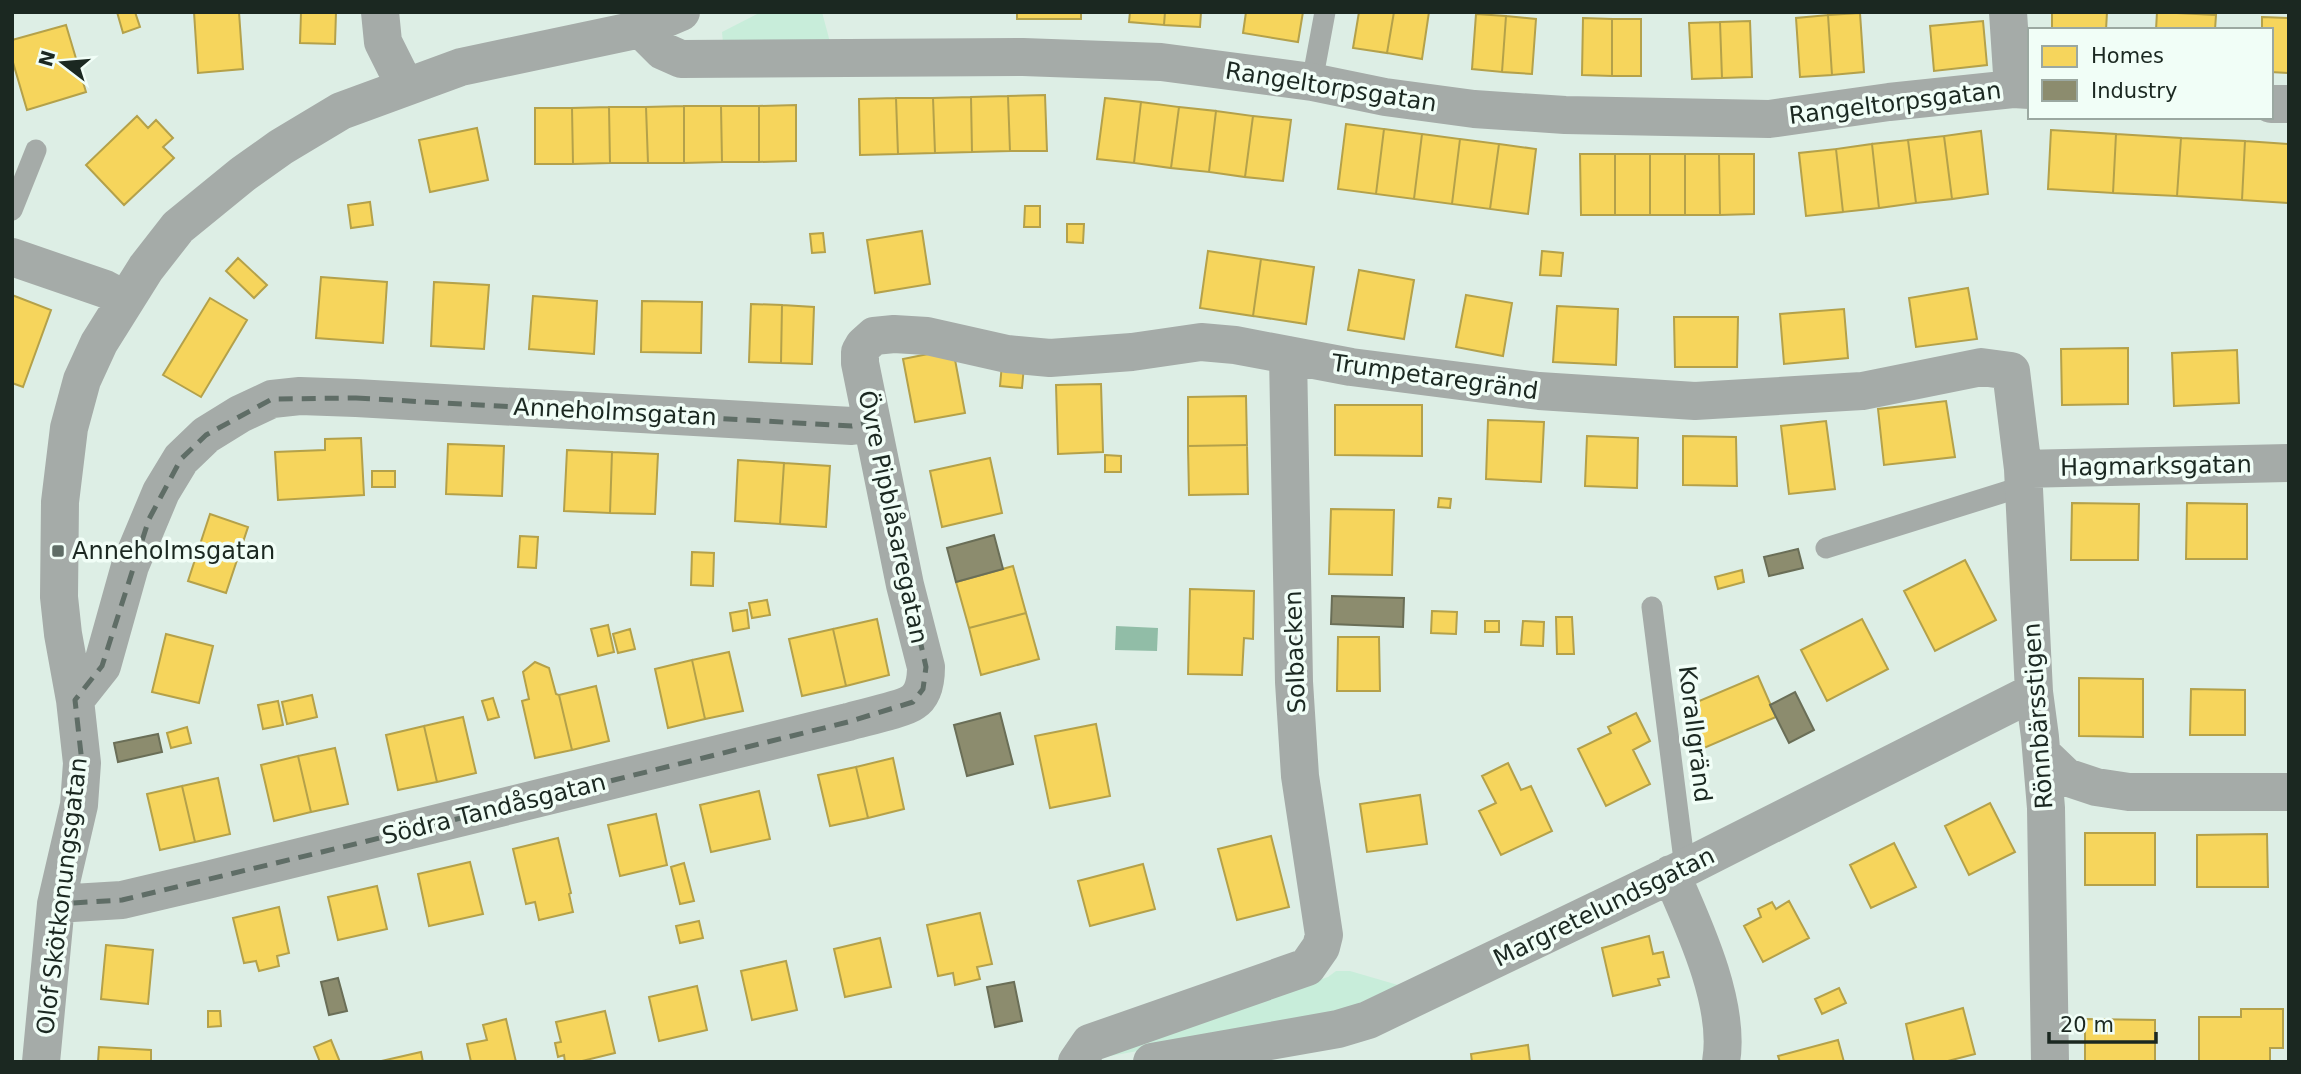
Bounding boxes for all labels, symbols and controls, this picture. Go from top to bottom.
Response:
north arrow [28,28,98,98]
legend [2028,28,2273,119]
text: Homes [2091,44,2164,68]
text: N [34,48,59,69]
street label: Rangeltorpsgatan [1223,56,1439,118]
street label: Rangeltorpsgatan [1787,76,2003,130]
text: Industry [2091,79,2177,103]
street label: Trumpetaregränd [1329,349,1540,405]
street label: Övre Pipblåsaregatan [852,388,934,646]
street label: Anneholmsgatan [513,393,717,431]
street label: Hagmarksgatan [2060,450,2252,482]
place label: Anneholmsgatan [72,537,275,565]
marker: Anneholmsgatan [50,543,66,559]
street label: Solbacken [1279,590,1311,714]
street label: Rönnbärsstigen [2018,622,2058,810]
street label: Korallgränd [1673,664,1717,804]
street label: Olof Skötkonungsgatan [31,756,93,1036]
street label: Södra Tandåsgatan [379,767,609,850]
street label: Margretelundsgatan [1489,841,1719,973]
scale bar [2049,1000,2156,1044]
text: 20 m [2060,1013,2114,1037]

